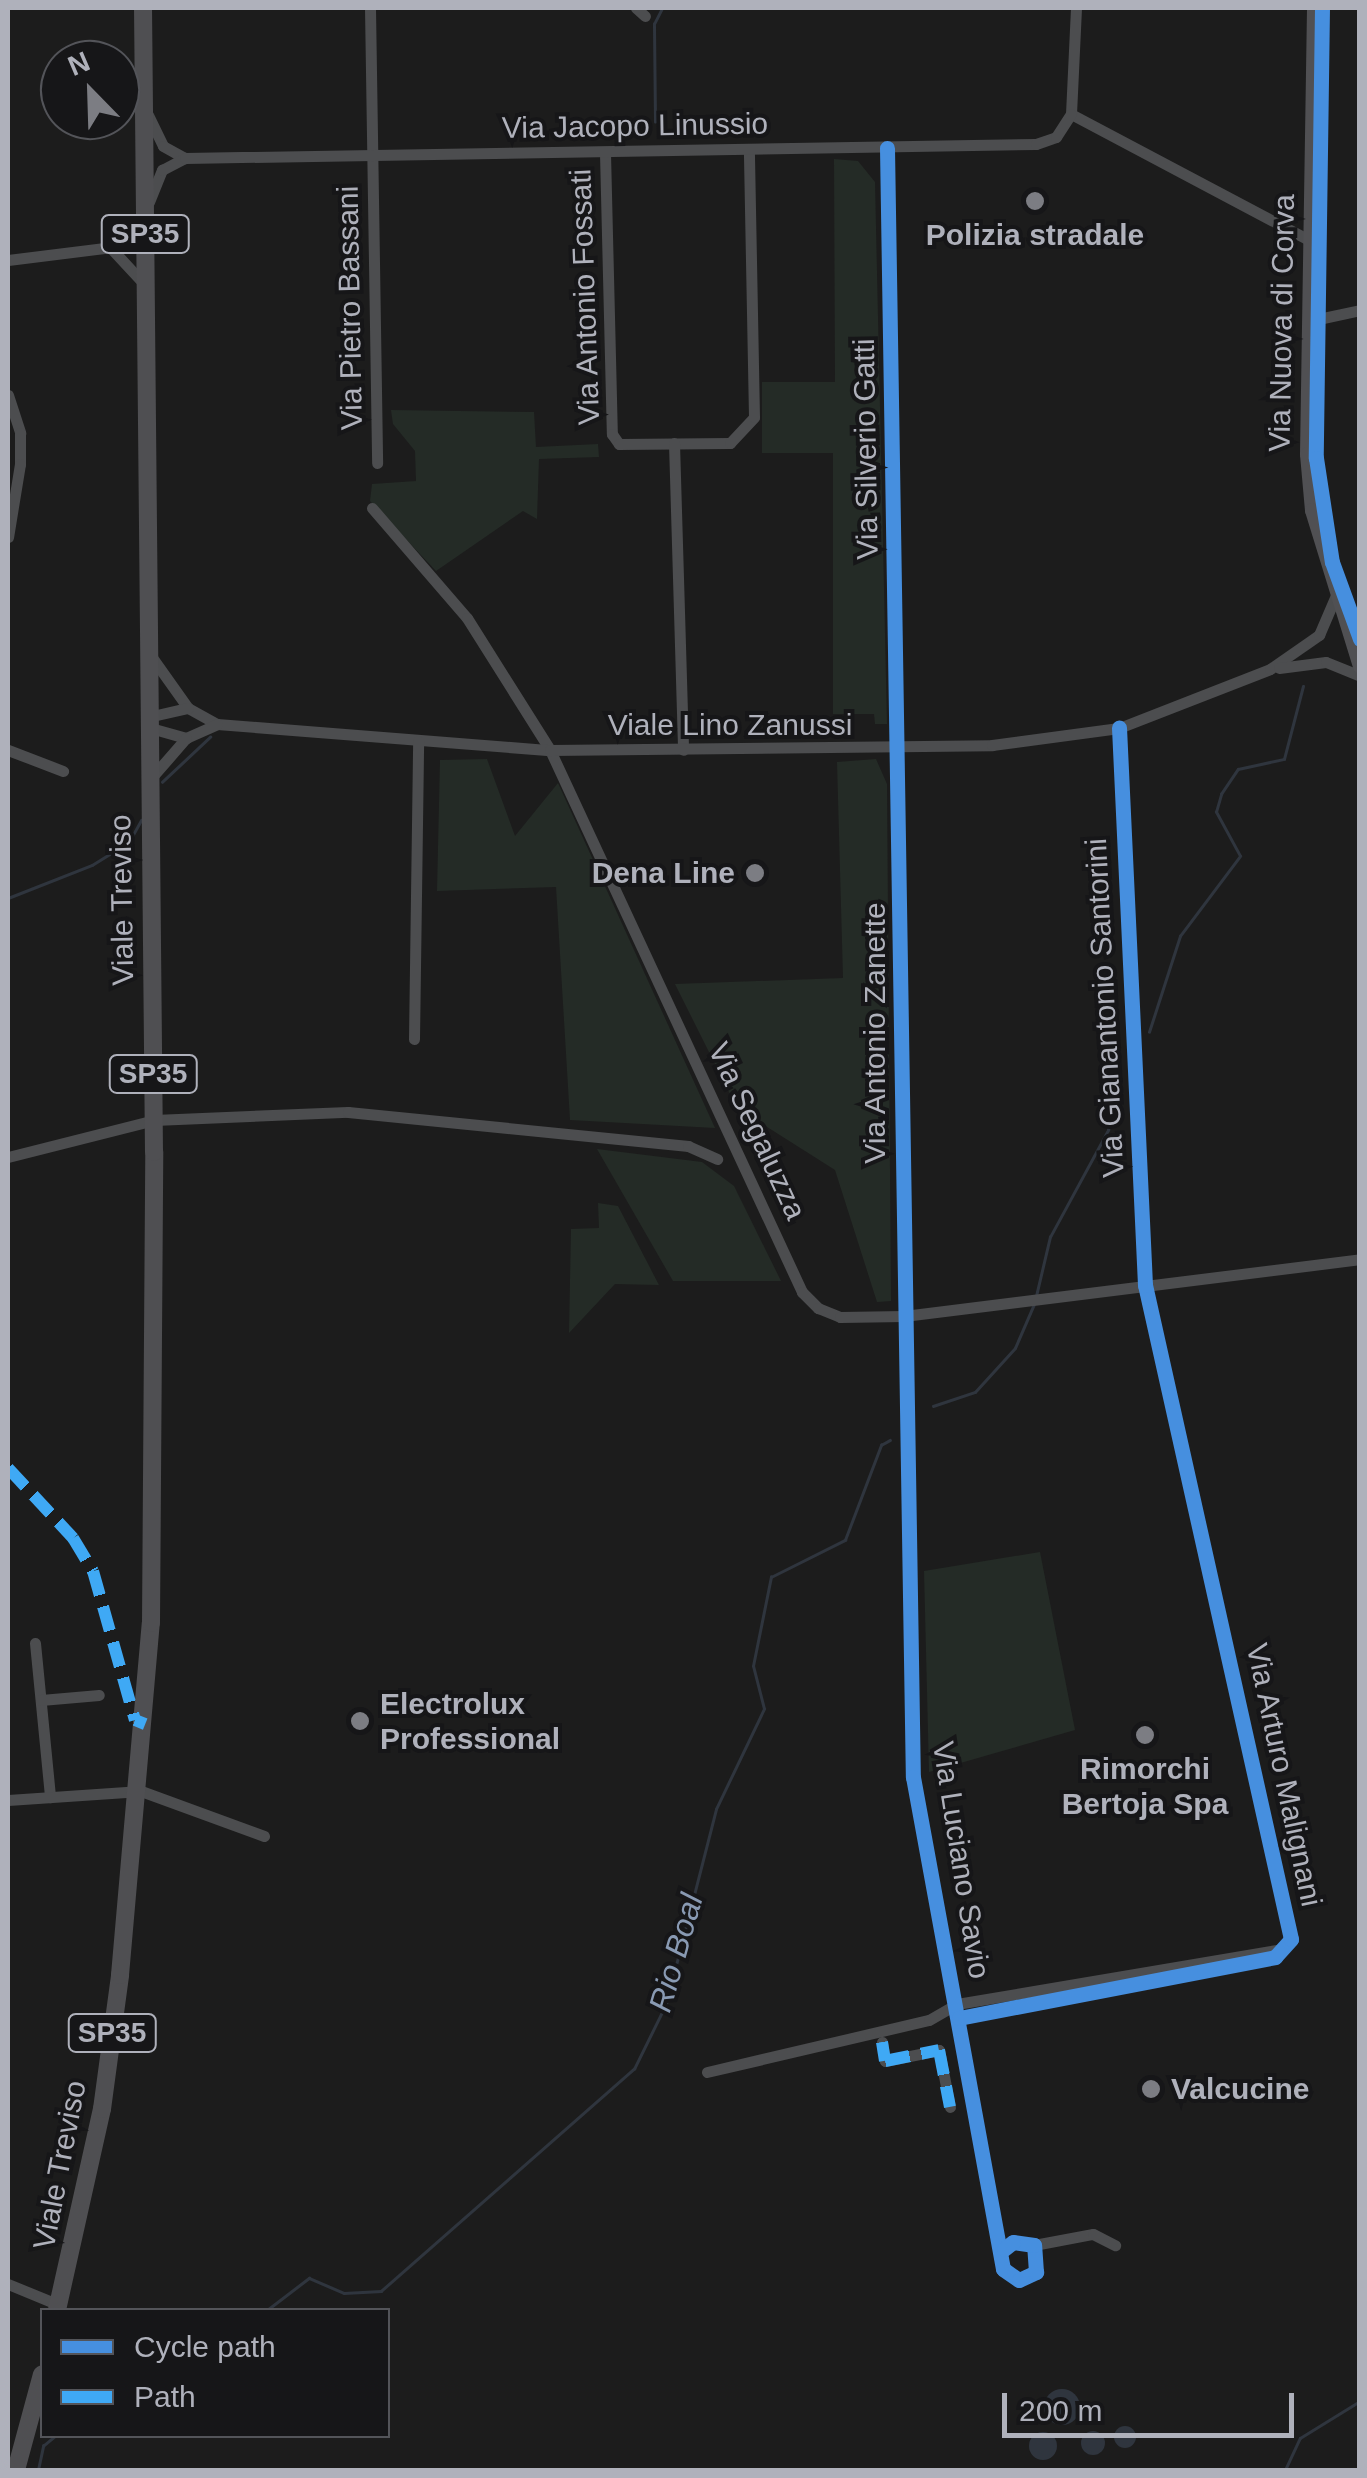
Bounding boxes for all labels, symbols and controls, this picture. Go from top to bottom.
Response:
north arrow [40,40,140,140]
text: N [63,46,94,82]
street label: Via Jacopo Linussio [502,106,768,146]
street label: Via Antonio Fossati [563,167,607,427]
street label: Via Pietro Bassani [330,185,370,431]
marker: Polizia stradale [1024,190,1046,212]
street label: Via Nuova di Corva [1262,194,1302,452]
road number: SP35 [100,211,190,257]
place label: Polizia stradale [926,217,1144,253]
street label: Via Silverio Gatti [846,338,886,560]
street label: Viale Lino Zanussi [608,707,852,743]
street label: Viale Treviso [103,814,141,986]
street label: Via Gianantonio Santorini [1078,837,1132,1179]
place label: Dena Line [592,855,735,891]
marker: Dena Line [744,862,766,884]
street label: Via Antonio Zanette [857,902,893,1164]
street label: Via Segaluzza [700,1037,814,1225]
road number: SP35 [108,1051,198,1097]
street label: Via Arturo Malignani [1238,1639,1330,1911]
place label: Electrolux Professional [380,1686,560,1756]
marker: Electrolux Professional [349,1710,371,1732]
marker: Rimorchi Bertoja Spa [1134,1724,1156,1746]
street label: Via Luciano Savio [924,1739,998,1981]
place label: Rimorchi Bertoja Spa [1062,1751,1228,1822]
water label: Rio Boal [641,1890,711,2016]
road number: SP35 [67,2010,157,2056]
place label: Valcucine [1171,2071,1309,2107]
street label: Viale Treviso [26,2077,94,2253]
marker: Valcucine [1140,2078,1162,2100]
legend [40,2308,390,2438]
text: Cycle path [134,2330,276,2363]
scale bar [1007,2373,1300,2435]
text: Path [134,2380,196,2413]
text: 200 m [1019,2394,1102,2427]

